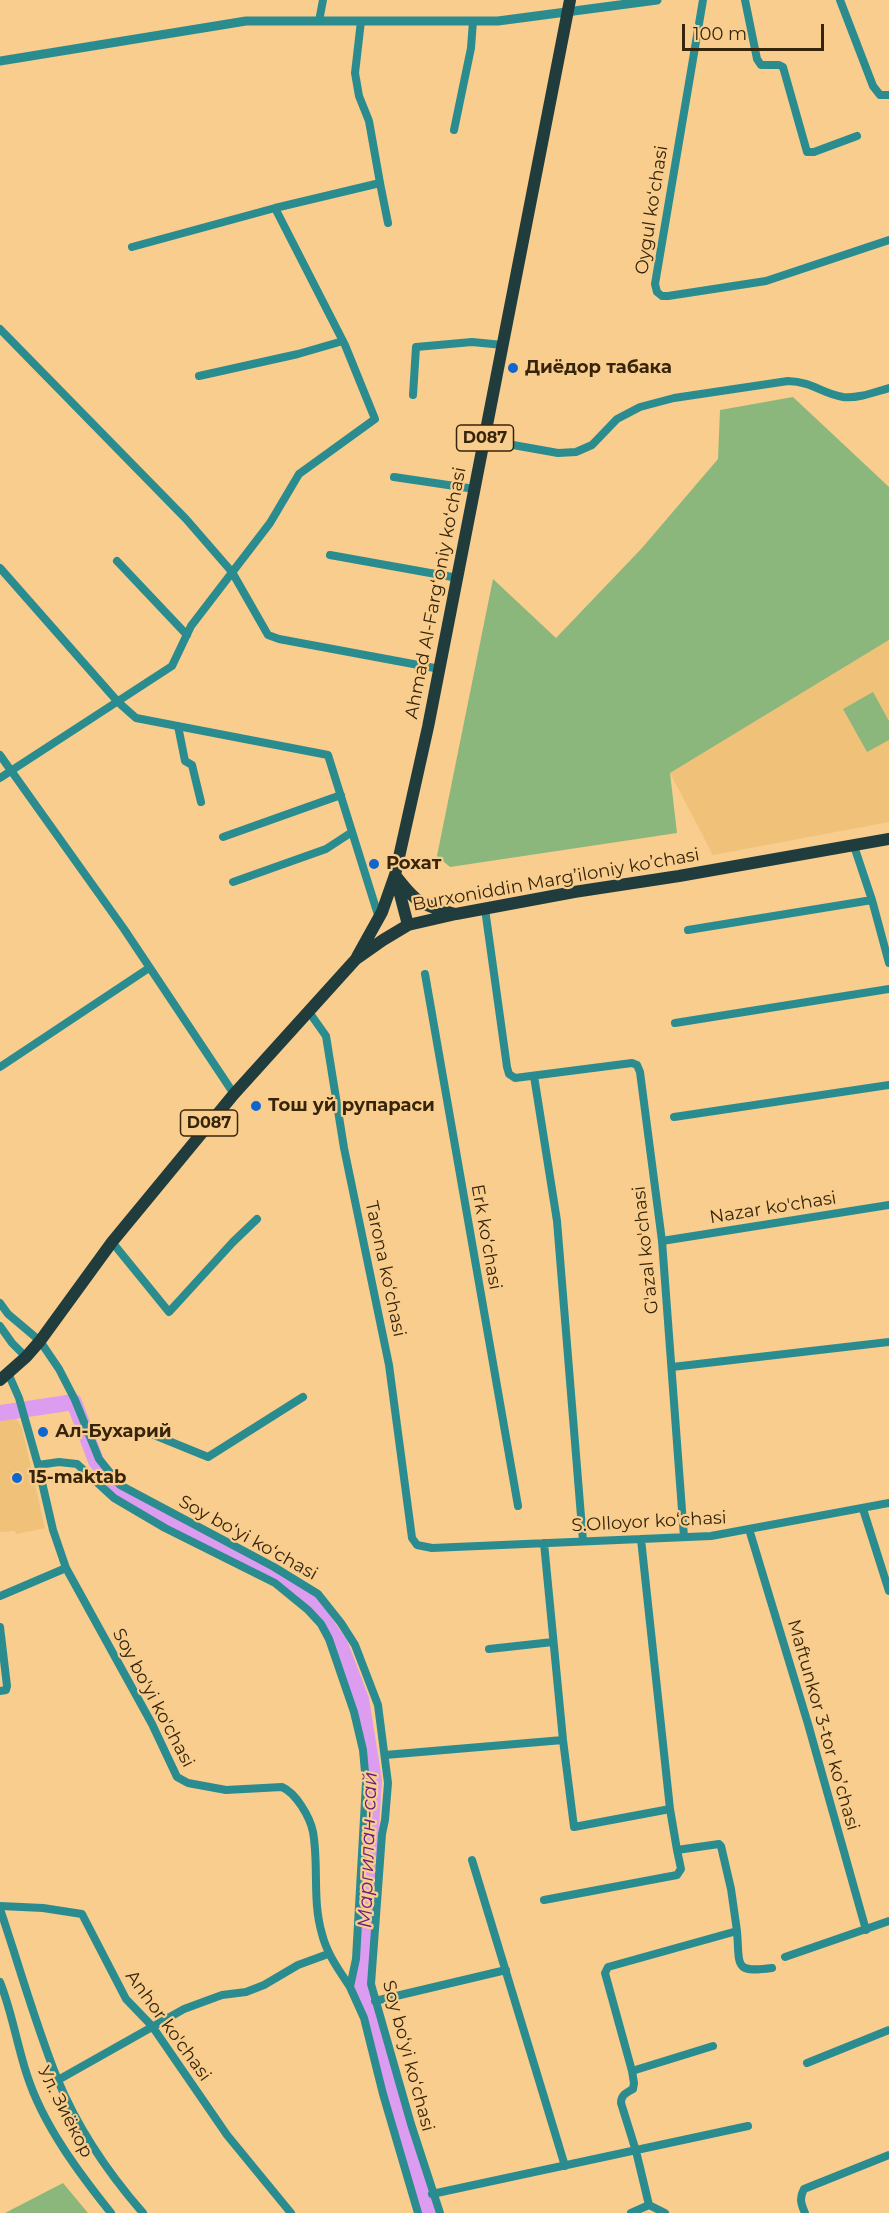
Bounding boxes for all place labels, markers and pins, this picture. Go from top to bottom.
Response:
place label: Диёдор табака [525,357,672,379]
marker: Диёдор табака [506,361,520,375]
place label: Рохат [386,853,441,875]
marker: Рохат [367,857,381,871]
place label: Тош уй рупараси [268,1095,435,1117]
marker: Тош уй рупараси [249,1099,263,1113]
place label: Ал-Бухарий [55,1421,172,1443]
marker: Ал-Бухарий [36,1425,50,1439]
place label: 15-maktab [29,1467,127,1489]
marker: 15-maktab [10,1471,24,1485]

